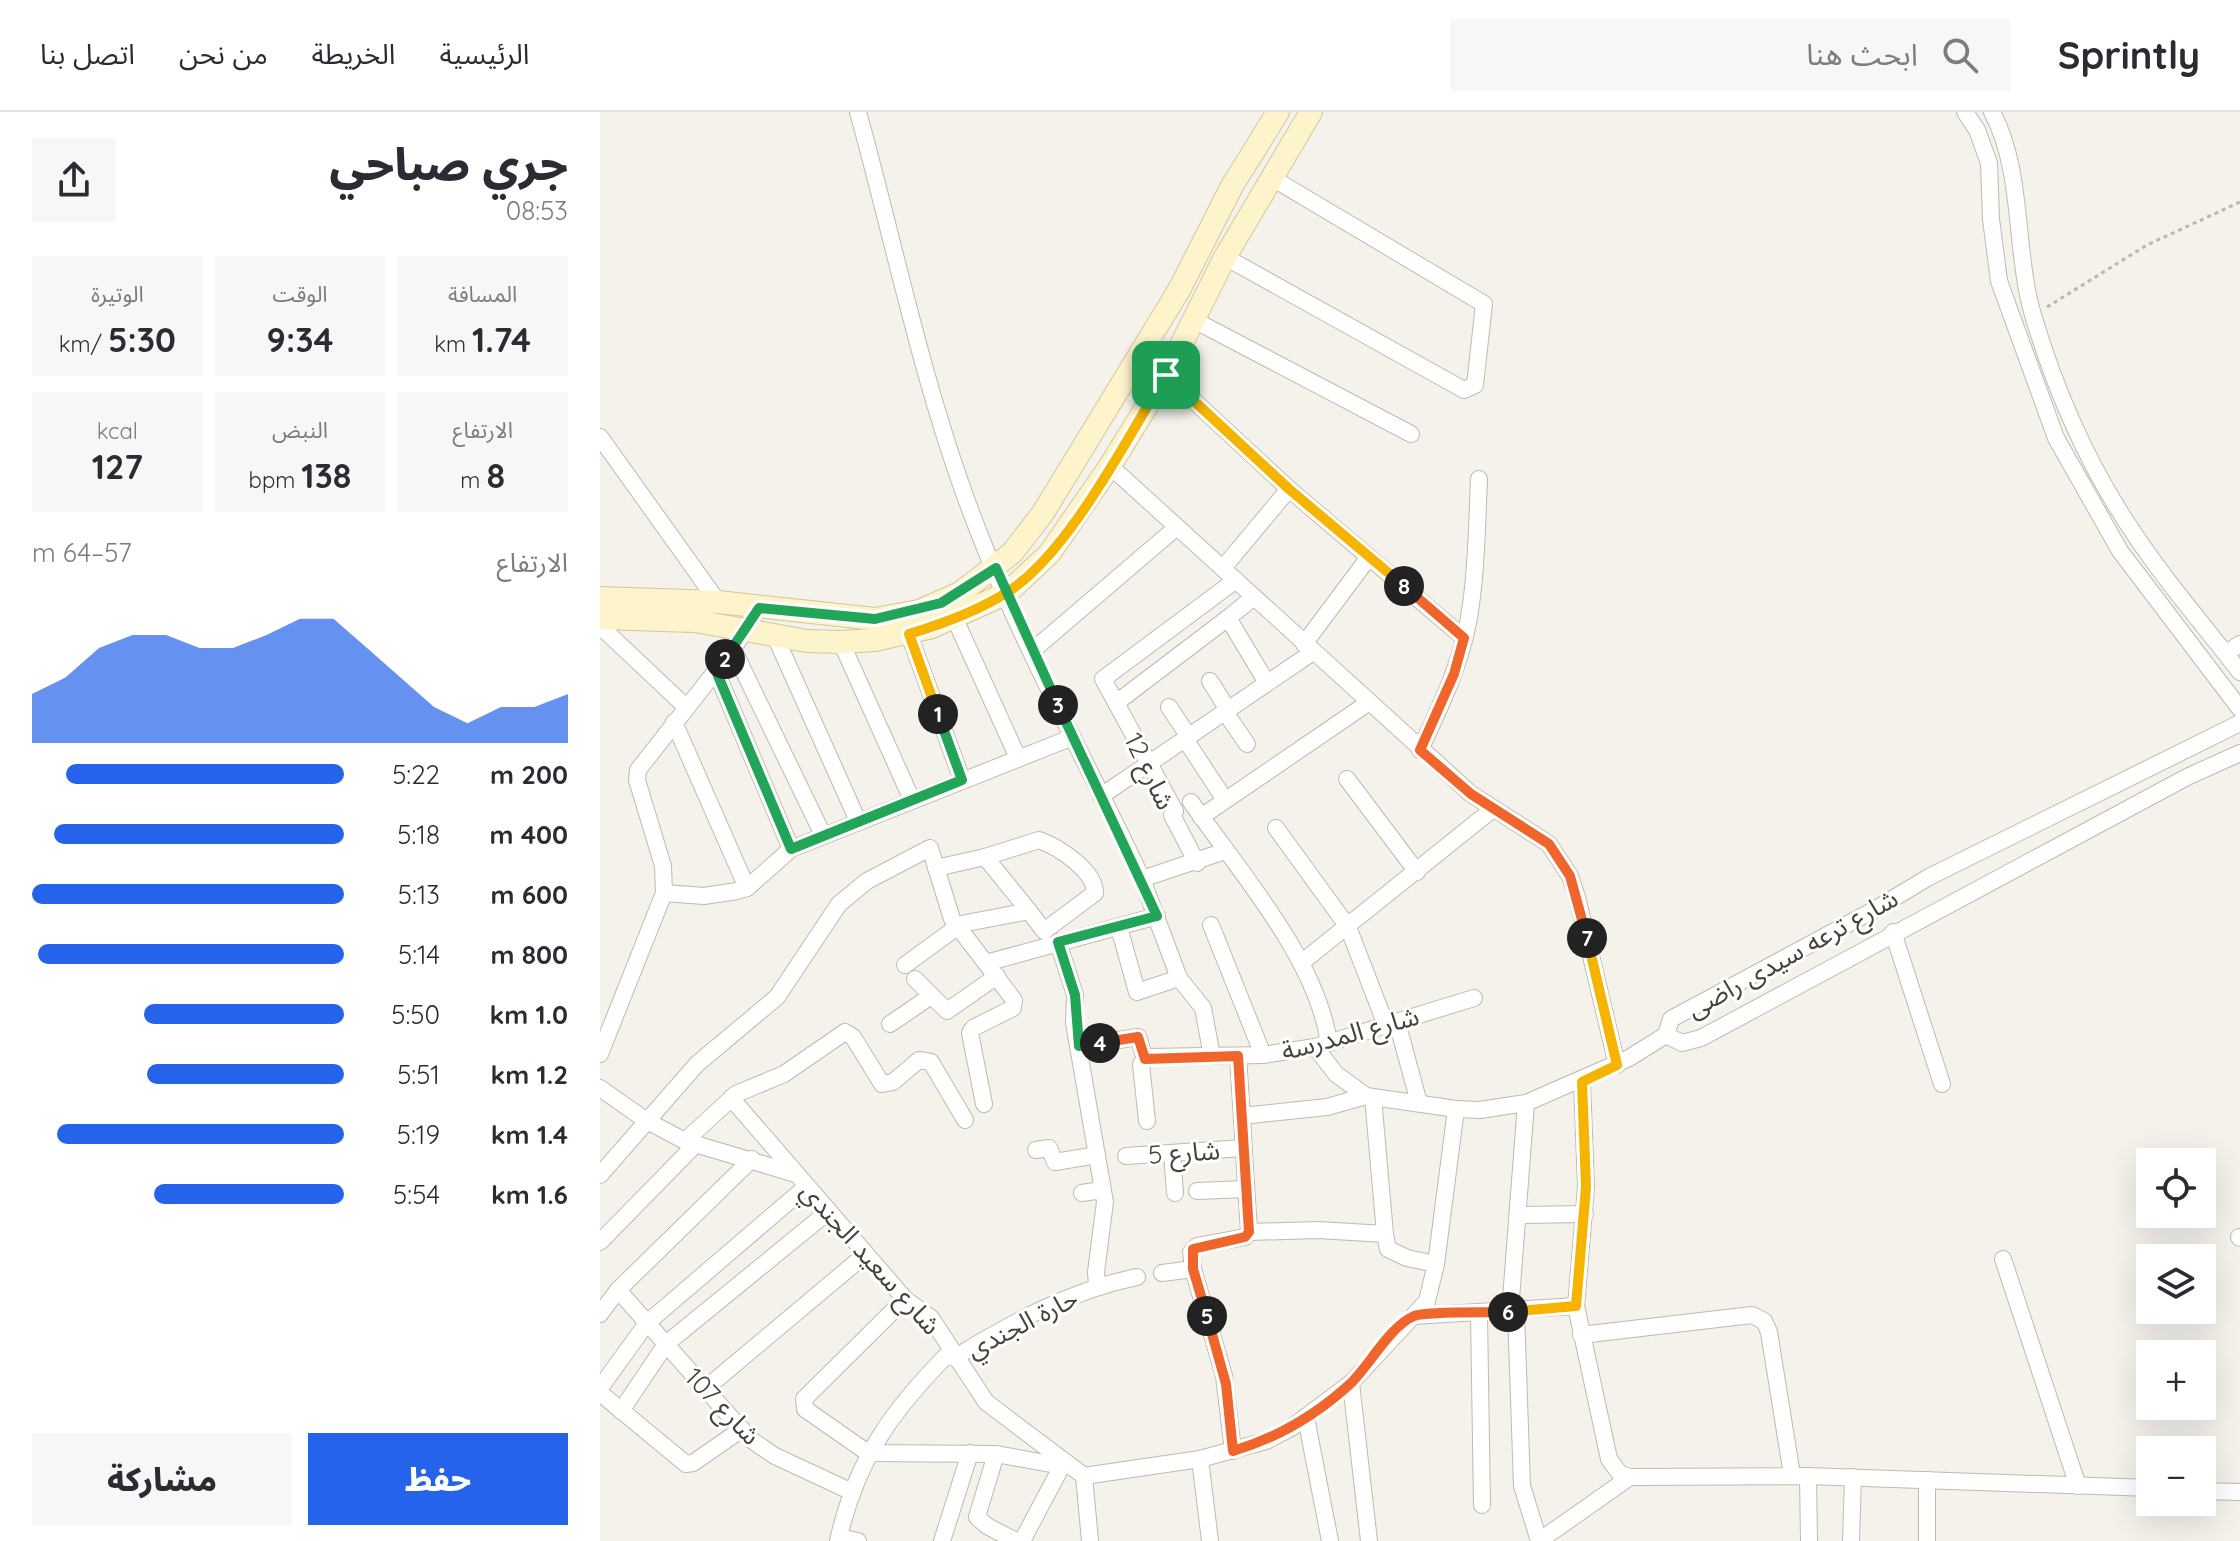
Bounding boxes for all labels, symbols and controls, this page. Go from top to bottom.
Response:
search box [1450,19,2010,91]
text: Sprintly [2058,31,2200,79]
icon: search [1938,33,1982,77]
text: ابحث هنا [1806,35,1918,73]
text: اتصل بنا [40,36,135,71]
text: من نحن [179,36,268,71]
text: الخريطة [312,36,395,71]
text: الرئيسية [439,36,530,71]
text: جري صباحي [329,136,568,191]
button: share [32,138,116,222]
text: 08:53 [506,194,568,227]
text: الوتيرة [91,280,144,308]
text: الوقت [272,280,328,308]
text: المسافة [448,280,517,308]
text: 5:30 [108,318,176,361]
text: 9:34 [267,318,333,361]
text: 1.74 [472,318,531,361]
text: /km [59,330,108,358]
text: km [434,330,472,358]
pin [1132,341,1200,409]
icon: arrive [1144,353,1188,397]
text: النبض [272,416,328,444]
text: الارتفاع [452,416,513,444]
text: kcal [97,417,138,445]
text: 127 [92,445,143,488]
text: 138 [301,454,351,497]
text: 8 [486,454,505,497]
text: bpm [249,466,301,494]
text: m [460,466,486,494]
text: 57–64 m [32,536,132,569]
text: الارتفاع [497,546,568,579]
pin: 8 [1384,566,1424,606]
text: 8 [1398,572,1410,600]
pin: 2 [705,639,745,679]
text: 2 [719,645,731,673]
pin: 3 [1038,685,1078,725]
text: 3 [1052,691,1064,719]
pin: 1 [918,694,958,734]
text: 1 [934,700,942,728]
street label: شارع 12 [1115,727,1183,816]
text: 5:22 [392,758,440,791]
text: 200 m [490,758,568,791]
text: 5:18 [397,818,440,851]
text: 400 m [490,818,568,851]
text: 5:13 [398,878,440,911]
text: 600 m [490,878,568,911]
street label: شارع ترعه سيدى راضى [1681,881,1905,1027]
pin: 7 [1567,918,1607,958]
text: 7 [1581,924,1593,952]
text: 5:14 [398,938,440,971]
text: 800 m [491,938,568,971]
text: 5:50 [391,998,440,1031]
text: 1.0 km [489,998,568,1031]
street label: شارع المدرسة [1277,999,1423,1070]
pin: 4 [1080,1023,1120,1063]
text: 4 [1094,1029,1106,1057]
text: 5:51 [397,1058,440,1091]
text: 1.2 km [491,1058,568,1091]
text: 5:19 [397,1118,440,1151]
text: 1.4 km [491,1118,568,1151]
street label: شارع 5 [1147,1133,1221,1174]
map controls [2136,1148,2216,1516]
button: locate [2136,1148,2216,1228]
street label: شارع سعيد الجندي [791,1175,948,1344]
text: 5:54 [393,1178,440,1211]
text: 1.6 km [491,1178,568,1211]
button: layers [2136,1244,2216,1324]
street label: حارة الجندي [961,1281,1085,1369]
pin: 6 [1488,1292,1528,1332]
pin: 5 [1187,1296,1227,1336]
text: 6 [1502,1298,1514,1326]
text: 5 [1201,1302,1213,1330]
button: + [2136,1340,2216,1420]
street label: شارع 107 [676,1360,768,1454]
button: مشاركة [32,1433,292,1525]
button: حفظ [308,1433,568,1525]
button: − [2136,1436,2216,1516]

